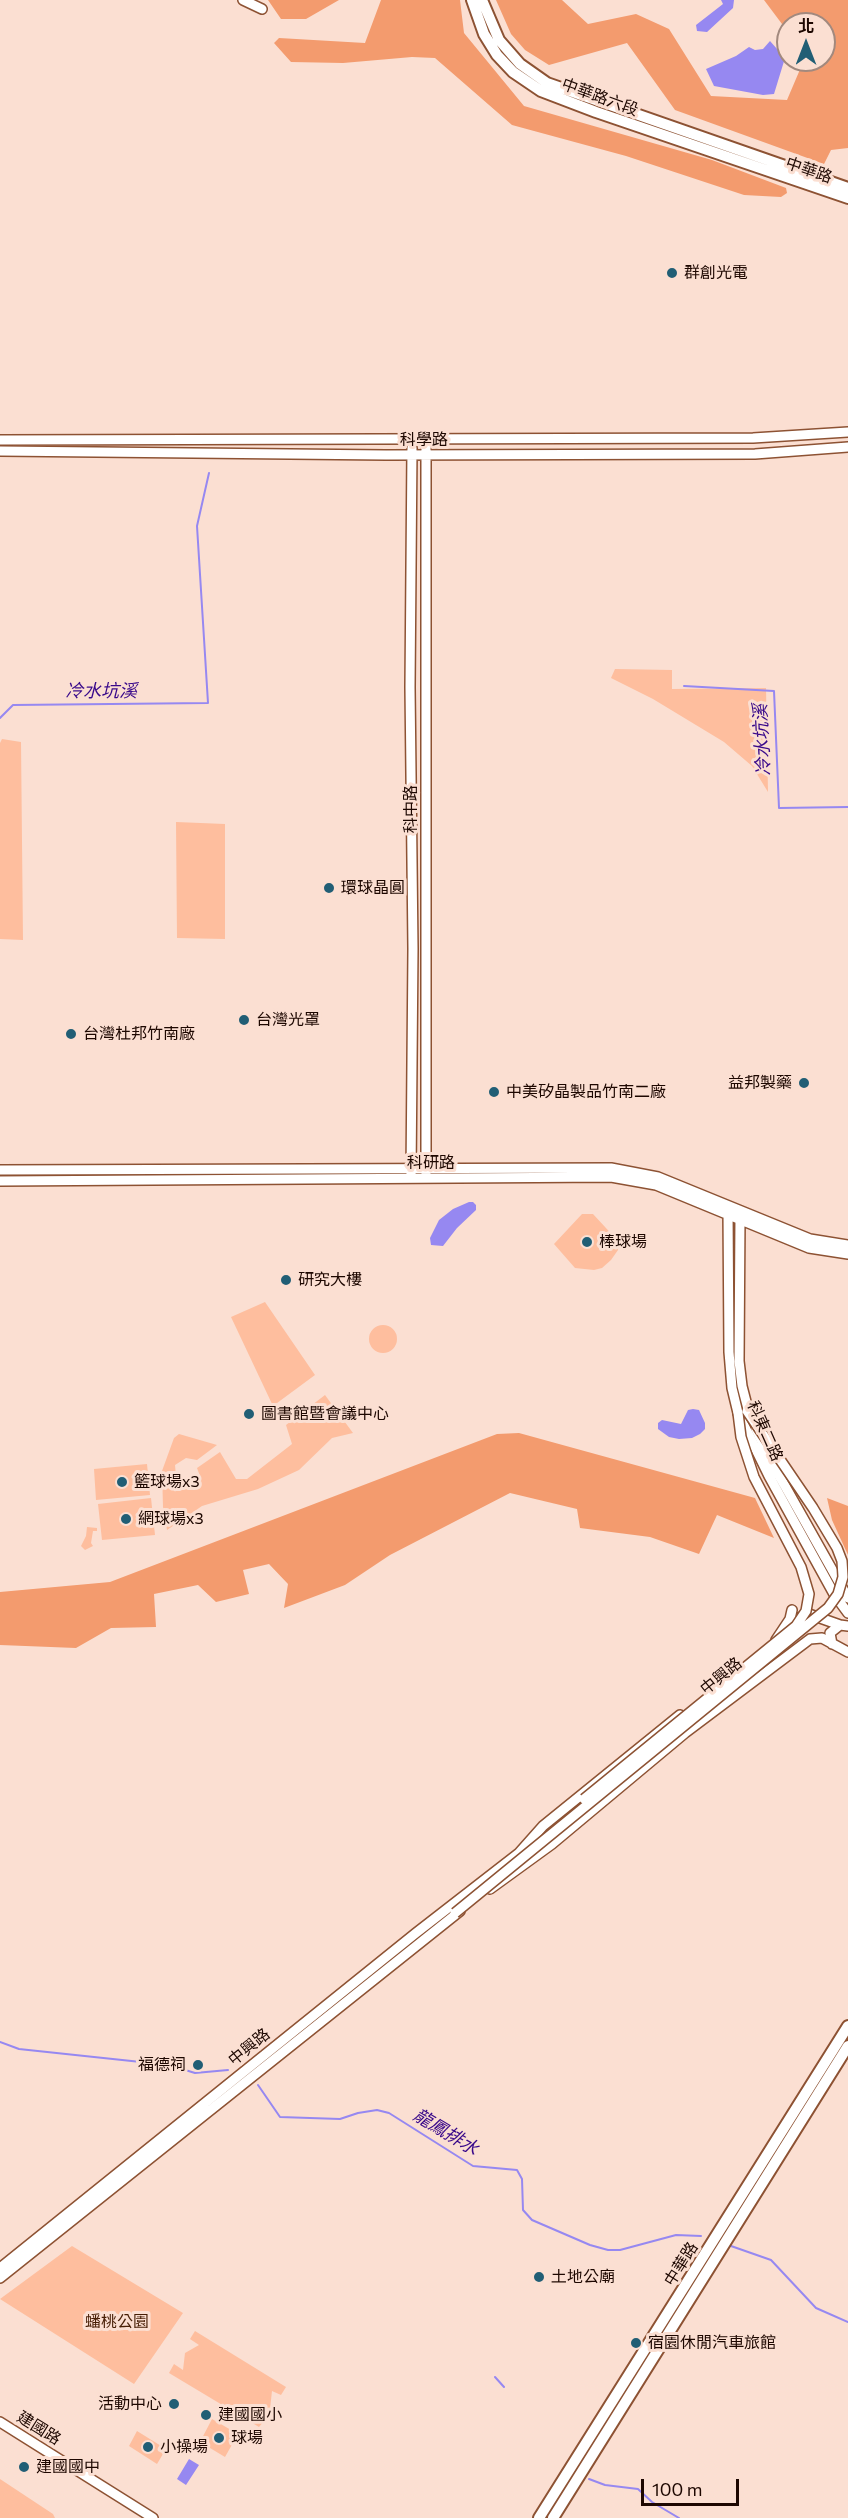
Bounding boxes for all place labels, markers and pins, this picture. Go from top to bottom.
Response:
place label: 群創光電 [684,263,748,283]
marker: 群創光電 [665,266,679,280]
place label: 環球晶圓 [341,878,405,898]
marker: 環球晶圓 [322,881,336,895]
place label: 台灣光罩 [256,1010,320,1030]
marker: 台灣光罩 [237,1013,251,1027]
place label: 台灣杜邦竹南廠 [83,1024,195,1044]
marker: 台灣杜邦竹南廠 [64,1027,78,1041]
place label: 益邦製藥 [728,1073,792,1093]
marker: 益邦製藥 [797,1076,811,1090]
place label: 中美矽晶製品竹南二廠 [506,1082,666,1102]
marker: 中美矽晶製品竹南二廠 [487,1085,501,1099]
place label: 棒球場 [599,1232,647,1252]
marker: 棒球場 [580,1235,594,1249]
place label: 研究大樓 [298,1270,362,1290]
marker: 研究大樓 [279,1273,293,1287]
place label: 圖書館暨會議中心 [261,1404,389,1424]
marker: 圖書館暨會議中心 [242,1407,256,1421]
place label: 籃球場x3 [134,1472,200,1492]
marker: 籃球場x3 [115,1475,129,1489]
place label: 網球場x3 [138,1509,204,1529]
marker: 網球場x3 [119,1512,133,1526]
place label: 福德祠 [138,2055,186,2075]
marker: 福德祠 [191,2058,205,2072]
place label: 土地公廟 [551,2267,615,2287]
marker: 土地公廟 [532,2270,546,2284]
place label: 宿園休閒汽車旅館 [648,2333,776,2353]
marker: 宿園休閒汽車旅館 [629,2336,643,2350]
place label: 活動中心 [98,2394,162,2414]
marker: 活動中心 [167,2397,181,2411]
place label: 建國國小 [218,2405,282,2425]
marker: 建國國小 [199,2408,213,2422]
place label: 球場 [231,2428,263,2448]
marker: 球場 [212,2431,226,2445]
place label: 小操場 [160,2437,208,2457]
marker: 小操場 [141,2440,155,2454]
place label: 建國國中 [36,2457,100,2477]
marker: 建國國中 [17,2460,31,2474]

